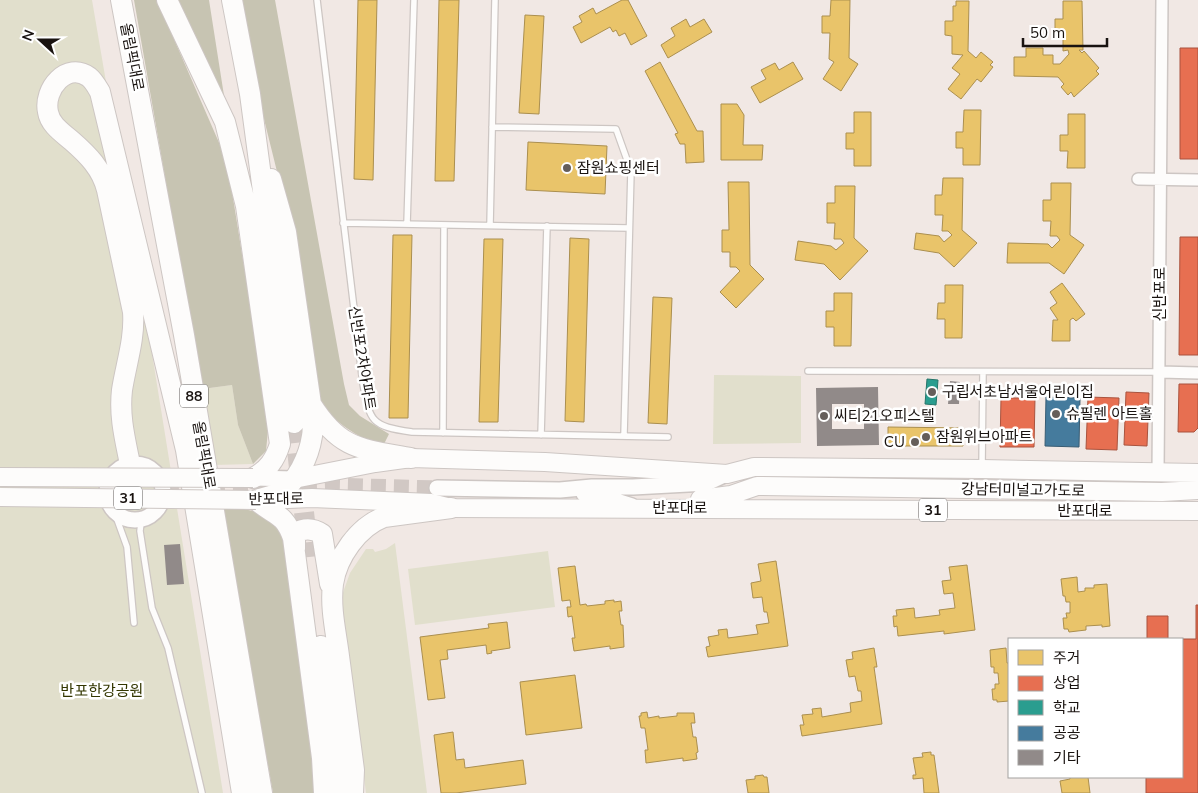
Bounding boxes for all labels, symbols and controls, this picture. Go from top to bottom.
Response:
north arrow [15,15,65,65]
scale bar [1023,15,1107,47]
street label: 올림픽대로 [117,21,148,93]
text: 50 m [1030,23,1065,42]
text: N [18,27,38,44]
place label: 잠원쇼핑센터 [577,158,660,177]
marker: 잠원쇼핑센터 [561,162,573,174]
street label: 신반포로 [1150,266,1169,322]
street label: 신반포2차아파트 [345,304,380,412]
place label: 구립서초남서울어린이집 [942,382,1094,401]
road number: 88 [180,384,208,408]
marker: 구립서초남서울어린이집 [926,386,938,398]
place label: 슈필렌 아트홀 [1066,404,1153,423]
place label: 씨티21오피스텔 [834,406,935,425]
marker: 슈필렌 아트홀 [1050,408,1062,420]
marker: 씨티21오피스텔 [818,410,830,422]
street label: 올림픽대로 [189,419,220,491]
place label: 잠원위브아파트 [936,427,1033,446]
marker: 잠원위브아파트 [920,431,932,443]
place label: CU [884,432,905,451]
marker: CU [909,436,921,448]
street label: 강남터미널고가도로 [961,479,1085,500]
road number: 31 [114,486,142,509]
street label: 반포대로 [248,489,304,508]
street label: 반포대로 [652,498,708,517]
road number: 31 [919,498,947,522]
street label: 반포대로 [1057,501,1113,520]
legend [1008,638,1183,778]
text: 주거 [1053,648,1081,667]
text: 상업 [1053,673,1081,692]
park label: 반포한강공원 [61,681,143,700]
text: 학교 [1053,698,1081,717]
text: 공공 [1053,723,1081,742]
text: 기타 [1053,748,1081,767]

